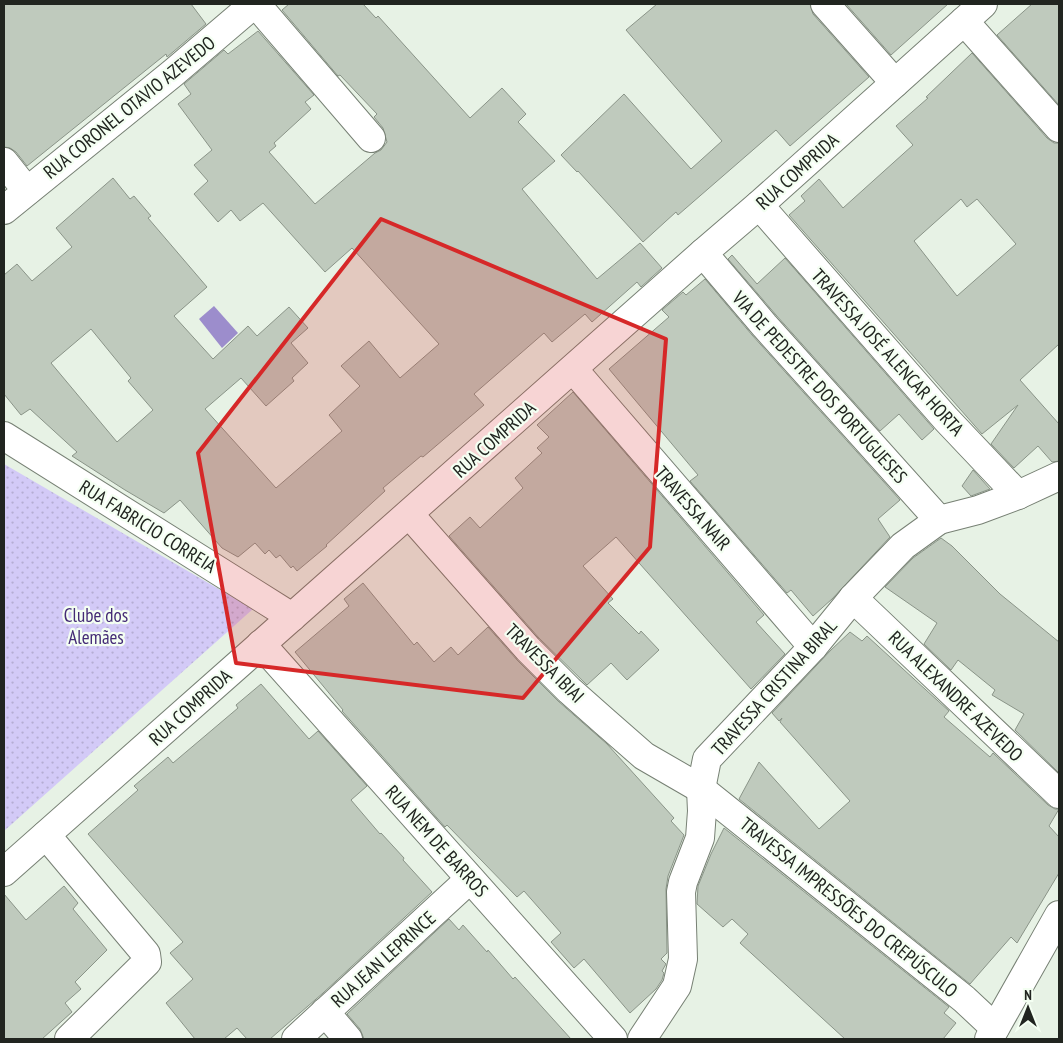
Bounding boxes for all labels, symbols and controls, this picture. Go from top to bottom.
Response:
street label: RUA CORONEL OTAVIO AZEVEDO [38,30,220,184]
street label: RUA COMPRIDA [751,128,843,214]
street label: TRAVESSA JOSÉ ALENCAR HORTA [807,263,969,441]
street label: VIA DE PEDESTRE DOS PORTUGUESES [727,285,913,488]
street label: RUA COMPRIDA [448,396,540,482]
street label: TRAVESSA NAIR [650,461,736,555]
street label: RUA FABRICIO CORREIA [75,474,221,578]
park label: Clube dos Alemães [64,603,128,649]
street label: TRAVESSA CRISTINA BIRAL [706,614,842,760]
street label: TRAVESSA IBIAI [500,618,590,708]
street label: RUA ALEXANDRE AZEVEDO [884,626,1028,766]
street label: RUA COMPRIDA [144,664,236,750]
street label: RUA NEM DE BARROS [380,780,494,902]
street label: TRAVESSA IMPRESSÕES DO CREPÚSCULO [735,812,963,1002]
street label: RUA JEAN LEPRINCE [326,906,440,1012]
north arrow [1003,983,1053,1033]
text: N [1024,986,1032,1004]

